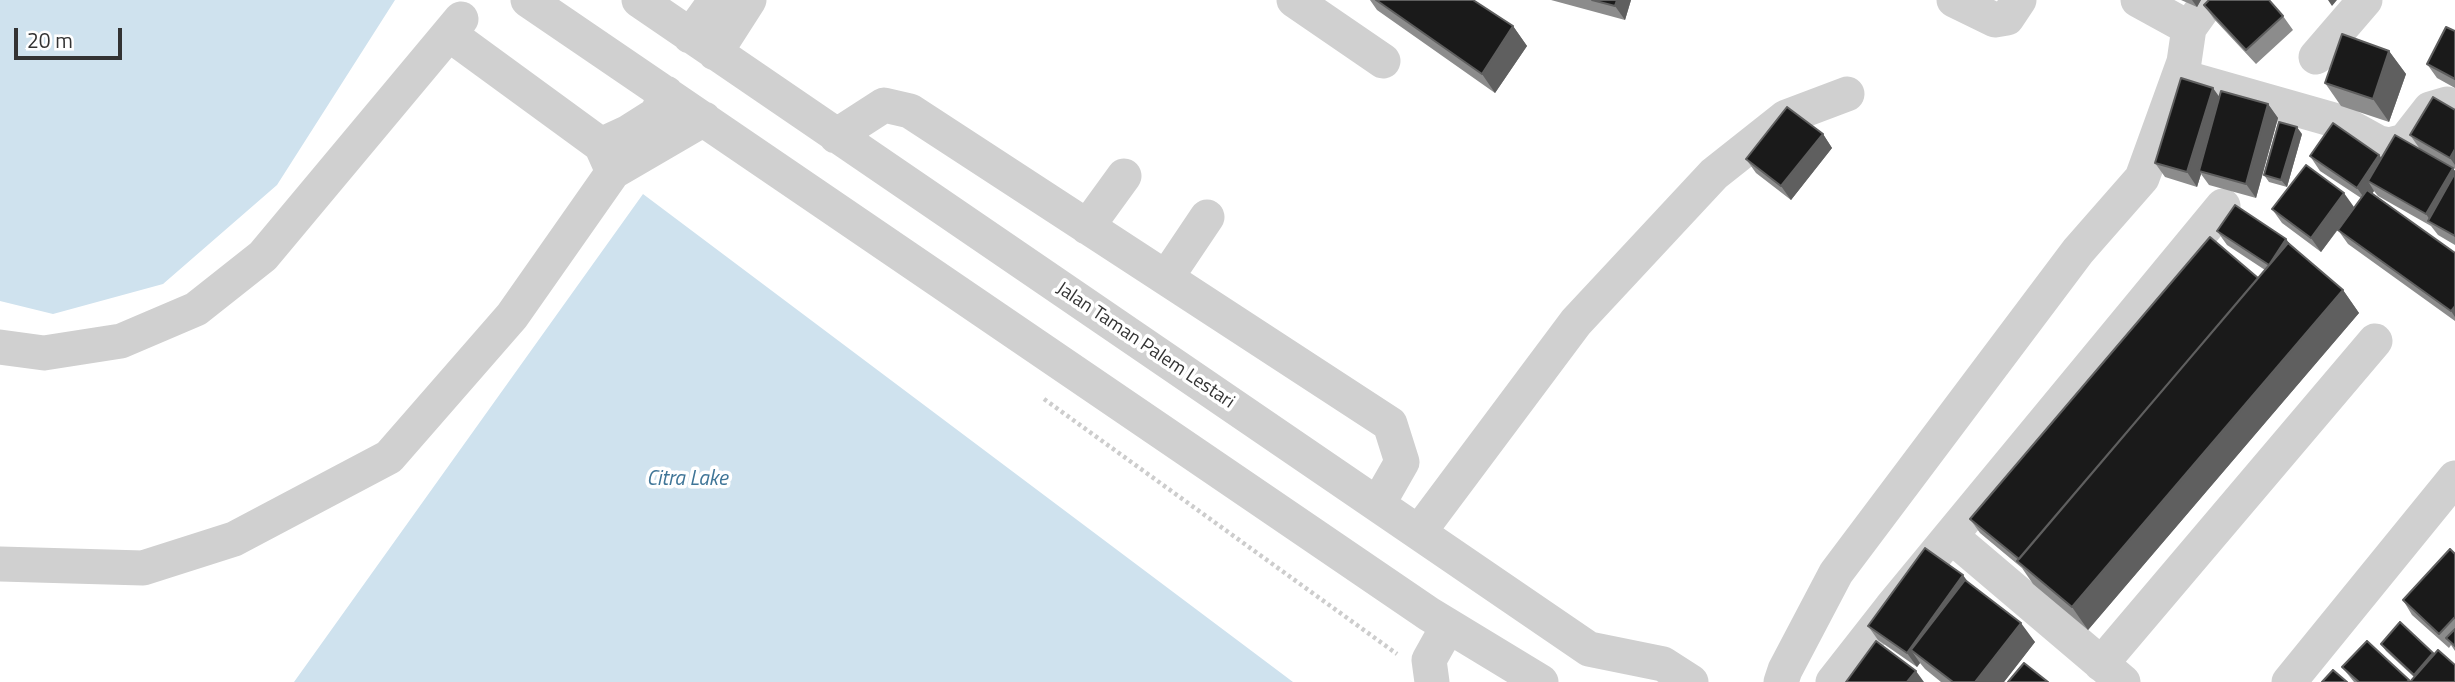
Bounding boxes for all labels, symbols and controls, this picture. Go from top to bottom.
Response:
scale bar [18,14,126,58]
text: 20 m [27,24,73,56]
street label: Jalan Taman Palem Lestari [1052,278,1238,414]
water label: Citra Lake [646,467,728,493]

